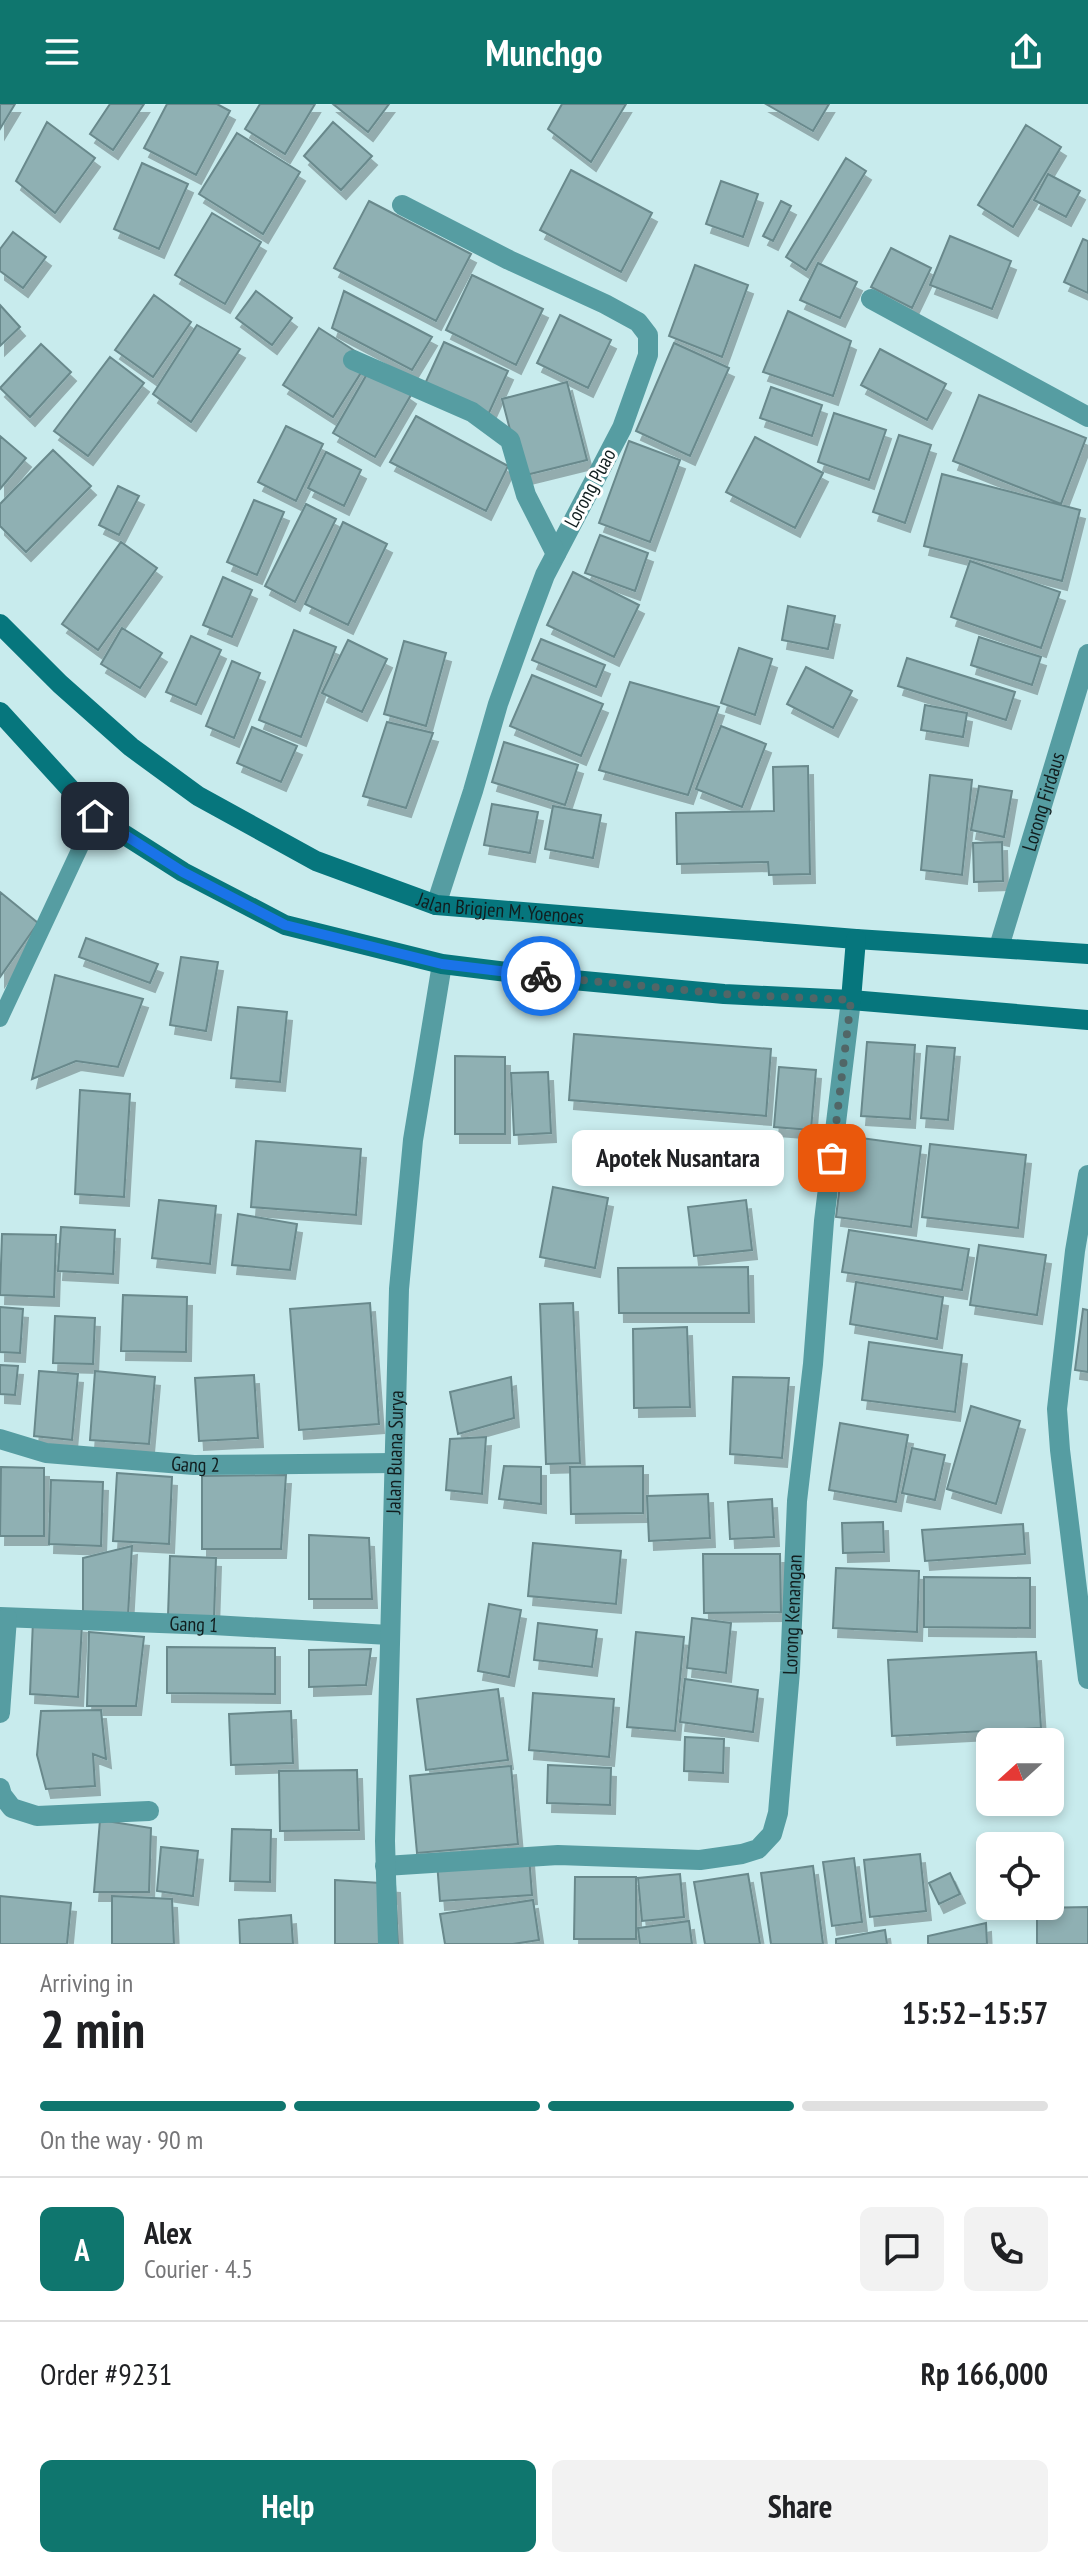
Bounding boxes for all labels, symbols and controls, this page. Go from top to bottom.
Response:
text: Munchgo [486,29,602,76]
icon: menu [40,30,84,74]
icon: share [1004,30,1048,74]
street label: Lorong Puao [558,444,622,532]
street label: Lorong Firdaus [1016,749,1071,854]
pin [61,782,129,850]
icon: home [73,794,117,838]
street label: Jalan Brigjen M. Yoenoes [413,886,585,930]
courier [501,936,581,1016]
icon: bike [519,954,563,998]
pin [798,1124,866,1192]
callout: Apotek Nusantara [572,1130,784,1186]
icon: bag [810,1136,854,1180]
text: Apotek Nusantara [596,1141,760,1174]
street label: Jalan Buana Surya [380,1390,409,1515]
street label: Gang 2 [170,1450,220,1478]
street label: Lorong Kenangan [777,1554,808,1675]
street label: Gang 1 [169,1610,219,1638]
north arrow [976,1728,1064,1816]
map controls [976,1728,1064,1920]
button: locate [976,1832,1064,1920]
text: Arriving in [40,1966,133,1999]
text: 15:52–15:57 [902,1993,1048,2032]
text: 2 min [40,1995,145,2062]
text: On the way · 90 m [40,2123,203,2156]
button: chat [860,2207,944,2291]
button: phone [964,2207,1048,2291]
text: Alex [144,2213,192,2252]
text: A [74,2230,90,2269]
text: Courier · 4.5 [144,2252,253,2285]
text: Order #9231 [40,2354,172,2393]
text: Rp 166,000 [921,2354,1048,2393]
button: Help [40,2460,536,2552]
button: Share [552,2460,1048,2552]

